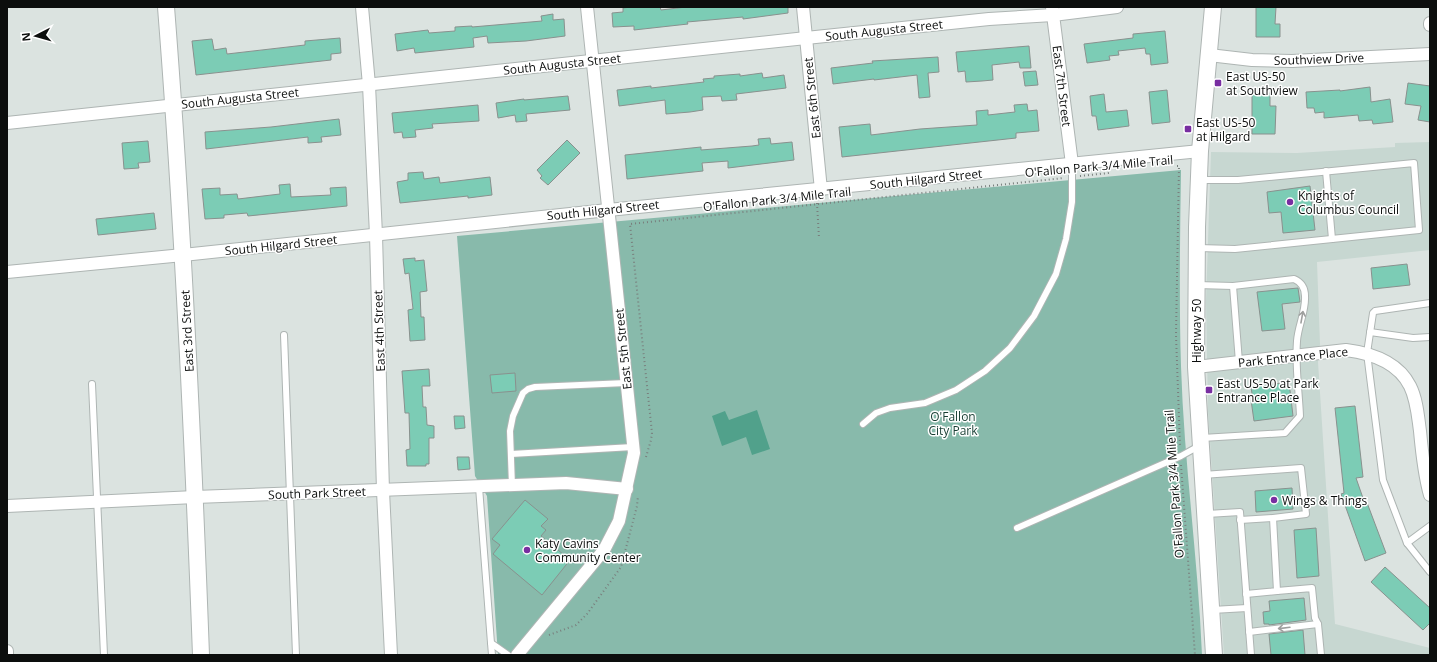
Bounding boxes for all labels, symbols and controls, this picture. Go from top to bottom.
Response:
street label: South Augusta Street [824,15,944,45]
north arrow [16,16,56,56]
text: N [18,32,33,42]
street label: East 7th Street [1049,44,1075,128]
street label: South Augusta Street [502,49,622,79]
street label: Southview Drive [1274,49,1365,69]
street label: East 6th Street [799,57,825,139]
place label: East US-50 at Southview [1226,68,1299,99]
marker: East US-50 at Southview [1213,78,1223,88]
street label: South Augusta Street [180,83,300,113]
place label: East US-50 at Hilgard [1196,114,1256,145]
marker: East US-50 at Hilgard [1183,124,1193,134]
street label: O'Fallon Park 3/4 Mile Trail [1024,151,1174,181]
street label: South Hilgard Street [869,165,983,193]
street label: O'Fallon Park 3/4 Mile Trail [702,183,852,215]
place label: Knights of Columbus Council [1298,187,1399,218]
street label: South Hilgard Street [546,196,660,224]
marker: Knights of Columbus Council [1285,197,1295,207]
street label: South Hilgard Street [224,231,338,259]
street label: East 3rd Street [176,290,198,372]
street label: East 4th Street [369,290,389,372]
street label: Highway 50 [1188,299,1205,363]
street label: East 5th Street [610,308,636,390]
one-way arrow [1298,311,1306,324]
street label: Park Entrance Place [1237,343,1349,371]
place label: East US-50 at Park Entrance Place [1217,375,1319,406]
marker: East US-50 at Park Entrance Place [1204,385,1214,395]
park label: O'Fallon City Park [928,408,978,439]
street label: O'Fallon Park 3/4 Mile Trail [1160,409,1188,559]
street label: South Park Street [268,483,366,503]
place label: Wings & Things [1282,492,1368,509]
marker: Wings & Things [1269,495,1279,505]
place label: Katy Cavins Community Center [535,535,641,566]
marker: Katy Cavins Community Center [522,545,532,555]
one-way arrow [1278,624,1291,632]

